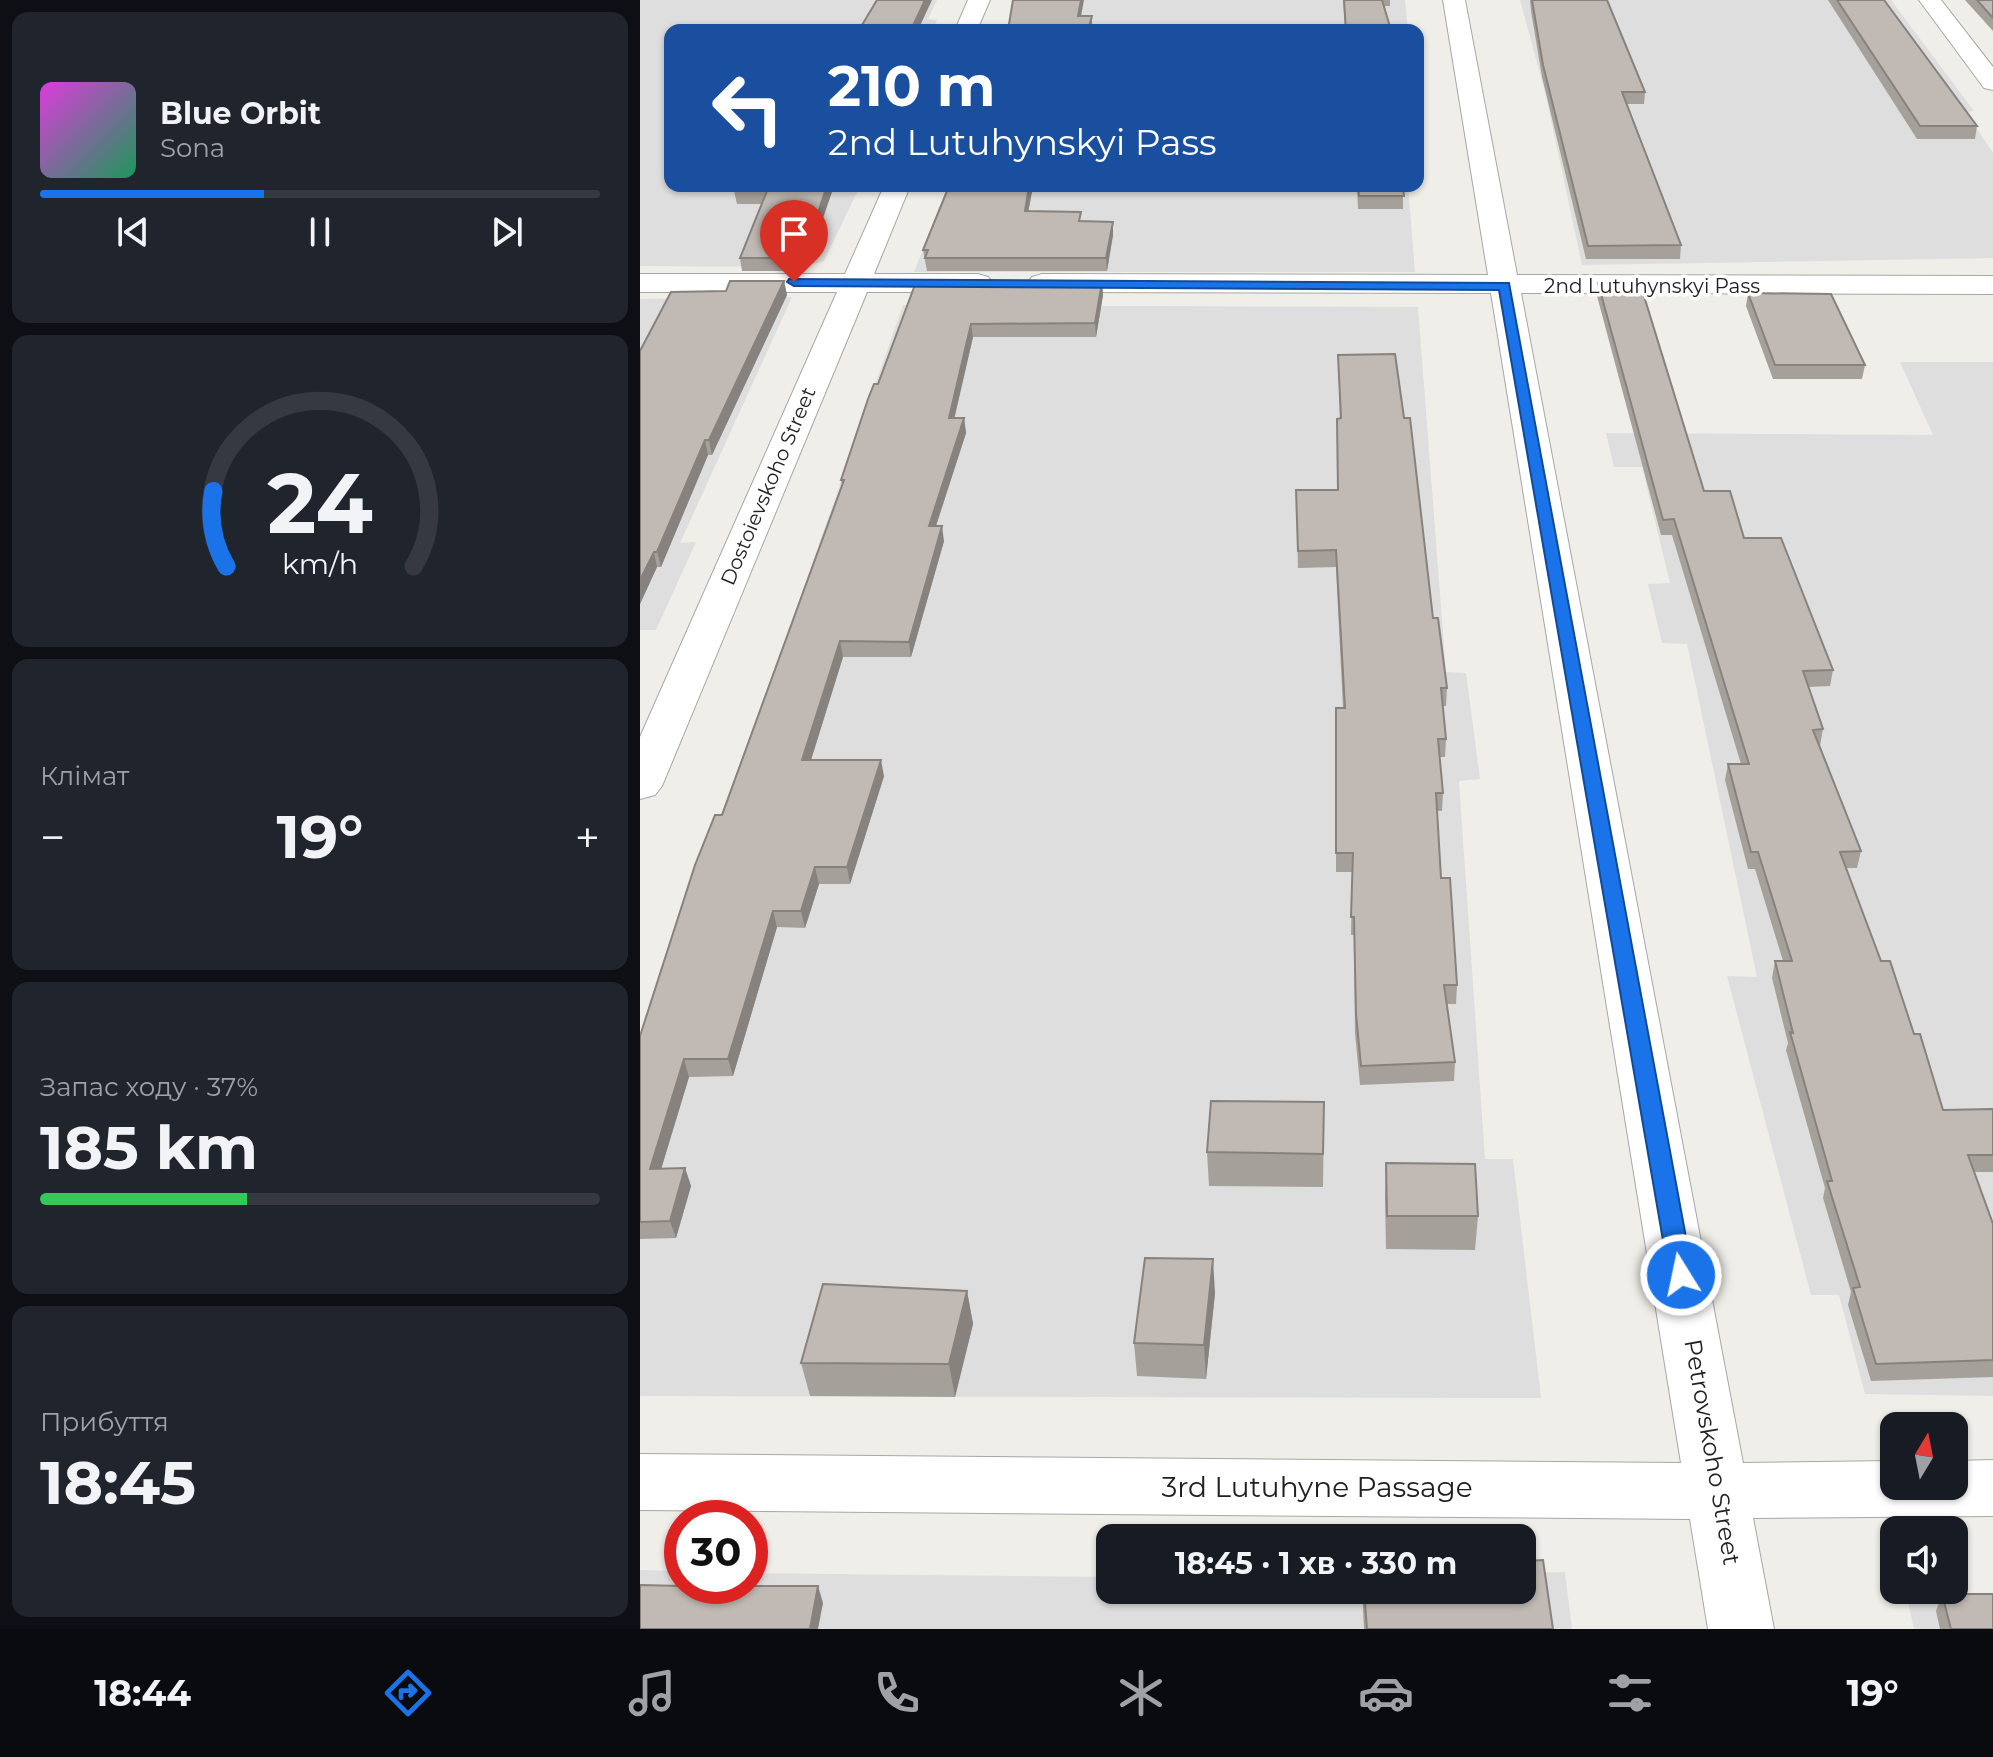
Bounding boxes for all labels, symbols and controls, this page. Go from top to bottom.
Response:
text: 210 m [828,52,996,120]
icon: left [696,56,800,160]
text: Blue Orbit [160,95,321,132]
text: 2nd Lutuhynskyi Pass [828,120,1217,164]
text: Sona [160,132,225,164]
pin [760,200,828,282]
icon: previous [111,210,155,254]
icon: pause [298,210,342,254]
icon: next [485,210,529,254]
icon: arrive [772,212,816,256]
street label: 2nd Lutuhynskyi Pass [1544,274,1760,298]
street label: Dostoievskoho Street [715,383,821,589]
text: 24 [267,452,373,554]
text: km/h [282,546,358,581]
text: Клімат [40,760,129,792]
text: 19° [277,800,363,873]
text: − [40,810,65,864]
text: + [575,810,600,864]
text: Запас ходу · 37% [40,1071,258,1103]
text: 185 km [40,1111,258,1184]
position arrow [1639,1233,1723,1317]
street label: Petrovskoho Street [1678,1337,1747,1567]
text: Прибуття [40,1406,169,1438]
north arrow [1880,1412,1968,1500]
map controls [1880,1412,1968,1604]
text: 18:45 [40,1446,196,1519]
street label: 3rd Lutuhyne Passage [1161,1470,1473,1504]
speed limit sign: 30 [664,1500,768,1604]
button: sound [1880,1516,1968,1604]
text: 18:45 · 1 хв · 330 m [1175,1545,1457,1582]
icon: directions [380,1665,436,1721]
icon: music [624,1665,680,1721]
icon: phone [869,1665,925,1721]
icon: climate [1113,1665,1169,1721]
icon: car [1358,1665,1414,1721]
icon: filters [1602,1665,1658,1721]
text: 18:44 [94,1671,191,1715]
text: 19° [1847,1671,1899,1715]

